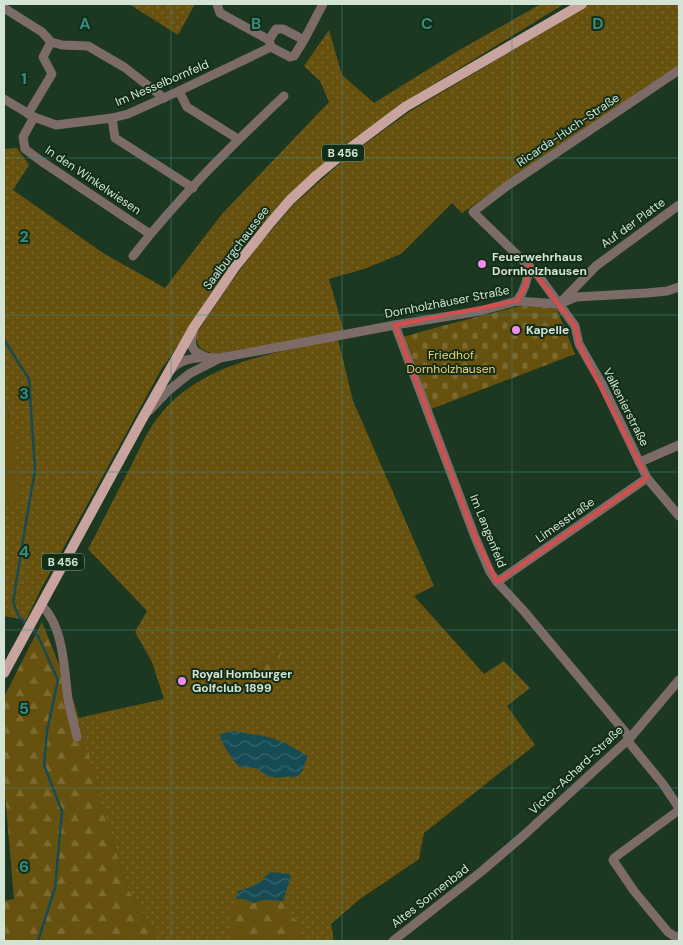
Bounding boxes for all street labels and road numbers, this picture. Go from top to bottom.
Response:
street label: Im Nesselbornfeld [113,56,211,110]
street label: Ricarda-Huch-Straße [513,90,623,170]
street label: In den Winkelwiesen [42,142,144,218]
road number: B 456 [322,144,364,162]
street label: Auf der Platte [598,194,669,252]
street label: Saalburgchaussee [199,203,273,293]
street label: Dornholzhäuser Straße [383,282,511,322]
street label: Valkenierstraße [599,365,653,449]
street label: Im Langenfeld [466,492,510,570]
street label: Limesstraße [532,494,598,546]
road number: B 456 [42,554,84,570]
street label: Victor-Achard-Straße [525,722,627,818]
street label: Altes Sonnenbad [388,861,472,931]

